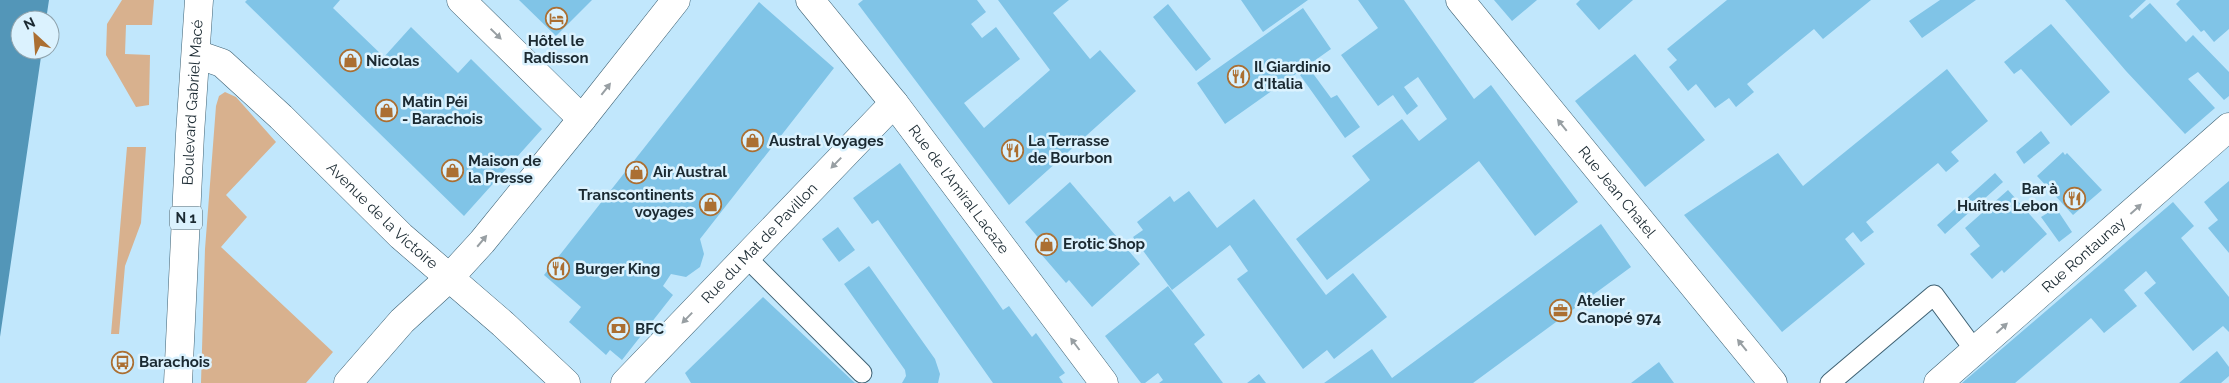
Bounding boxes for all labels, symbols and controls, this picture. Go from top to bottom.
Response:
hotel icon: Hôtel le Radisson [544,6,568,30]
north arrow [10,10,60,60]
text: N [21,14,38,33]
street label: Boulevard Gabriel Macé [179,19,207,186]
one-way arrow [490,28,502,40]
place label: Hôtel le Radisson [524,32,588,67]
shop icon: Nicolas [338,49,362,73]
place label: Nicolas [366,52,420,70]
place label: Il Giardinio d'Italia [1254,58,1331,93]
restaurant icon: Il Giardinio d'Italia [1226,64,1250,88]
one-way arrow [601,82,612,95]
place label: Matin Péi - Barachois [402,93,483,128]
shop icon: Matin Péi - Barachois [374,99,398,123]
one-way arrow [1557,118,1568,131]
street label: Rue de l'Amiral Lacaze [905,121,1013,258]
shop icon: Austral Voyages [741,129,765,153]
place label: Austral Voyages [769,132,884,150]
place label: La Terrasse de Bourbon [1028,132,1112,167]
restaurant icon: La Terrasse de Bourbon [1000,138,1024,162]
street label: Rue Jean Chatel [1574,143,1660,242]
place label: Maison de la Presse [468,152,541,187]
one-way arrow [830,157,842,169]
shop icon: Maison de la Presse [440,158,464,182]
street label: Avenue de la Victoire [323,159,442,273]
shop icon: Air Austral [625,160,649,184]
place label: Air Austral [653,163,727,181]
street label: Rue du Mat de Pavillon [698,179,821,307]
place label: Bar à Huîtres Lebon [1957,180,2058,215]
place label: Transcontinents voyages [578,186,694,221]
restaurant icon: Bar à Huîtres Lebon [2062,186,2086,210]
shop icon: Transcontinents voyages [698,192,722,216]
one-way arrow [2130,203,2142,215]
road number: N 1 [170,207,202,230]
street label: Rue Rontaunay [2038,213,2129,296]
shop icon: Erotic Shop [1035,232,1059,256]
one-way arrow [476,235,487,248]
place label: Erotic Shop [1063,235,1146,253]
restaurant icon: Burger King [547,257,571,281]
place label: Burger King [575,260,660,278]
place label: Atelier Canopé 974 [1577,292,1662,327]
office icon: Atelier Canopé 974 [1549,298,1573,322]
one-way arrow [681,312,693,324]
bank icon: BFC [607,317,631,341]
place label: BFC [635,320,664,338]
one-way arrow [1995,323,2008,334]
one-way arrow [1070,337,1080,351]
one-way arrow [1737,339,1748,352]
bus stop icon: Barachois [111,350,135,374]
place label: Barachois [139,353,210,371]

